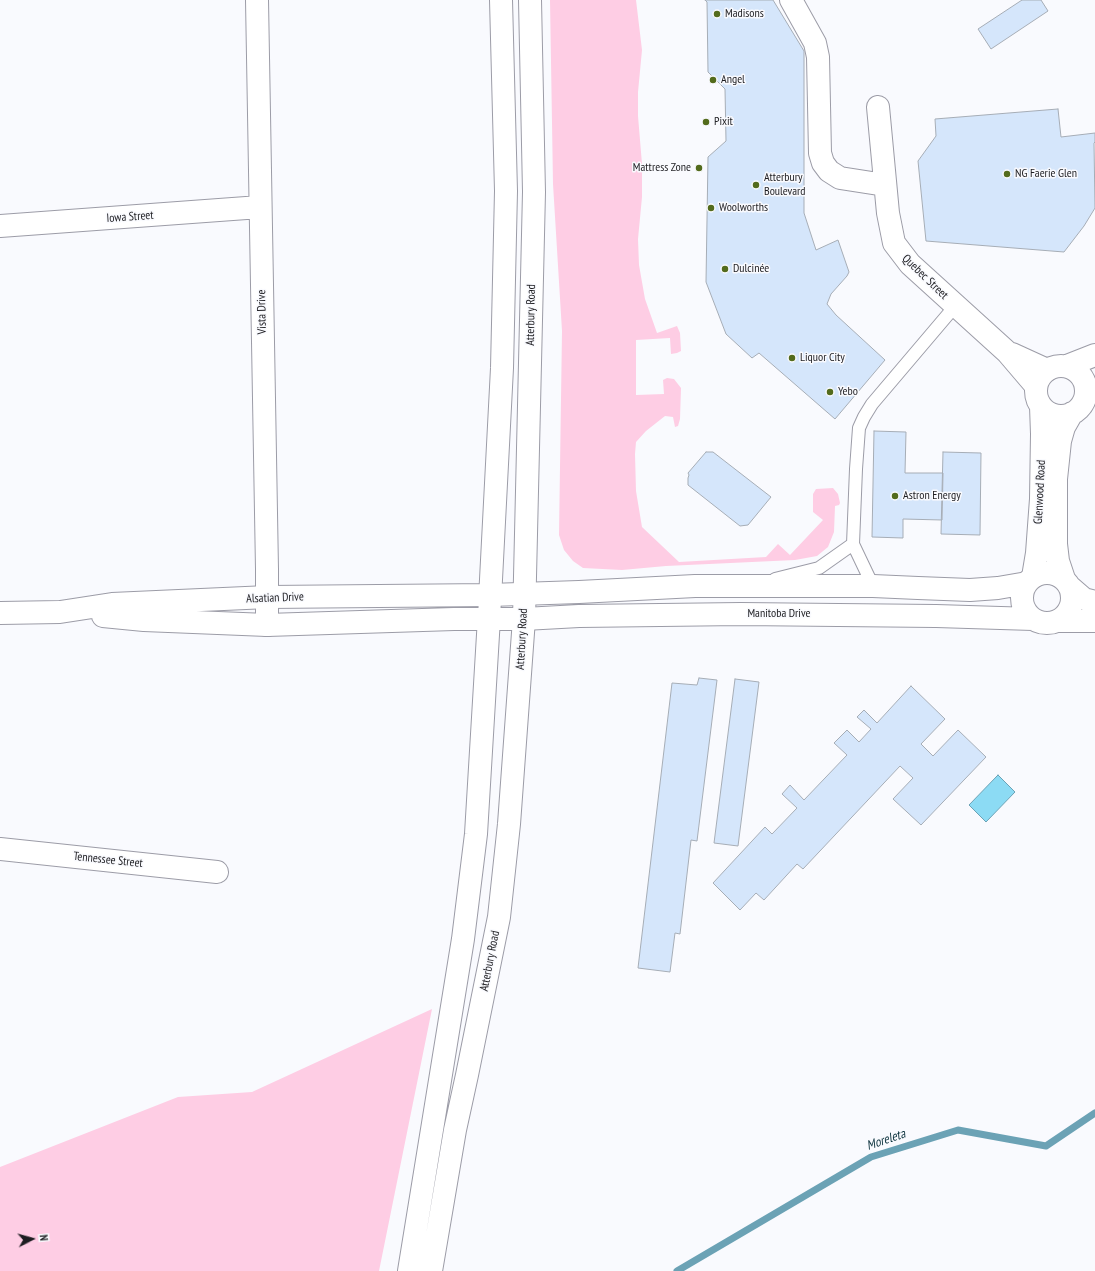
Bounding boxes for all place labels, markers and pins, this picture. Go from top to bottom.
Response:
place label: Madisons [725,7,764,21]
marker: Madisons [712,9,722,19]
place label: Angel [721,73,745,87]
marker: Angel [708,75,718,85]
place label: Pixit [714,115,733,129]
marker: Pixit [701,117,711,127]
place label: Mattress Zone [633,161,691,175]
marker: Mattress Zone [694,163,704,173]
place label: NG Faerie Glen [1015,167,1077,181]
marker: NG Faerie Glen [1002,169,1012,179]
place label: Atterbury Boulevard [764,171,806,199]
marker: Atterbury Boulevard [751,180,761,190]
place label: Woolworths [719,201,768,215]
marker: Woolworths [706,203,716,213]
place label: Dulcinée [733,262,769,276]
marker: Dulcinée [720,264,730,274]
place label: Liquor City [800,351,845,365]
marker: Liquor City [787,353,797,363]
place label: Yebo [838,385,858,399]
marker: Yebo [825,387,835,397]
place label: Astron Energy [903,489,961,503]
marker: Astron Energy [890,491,900,501]

